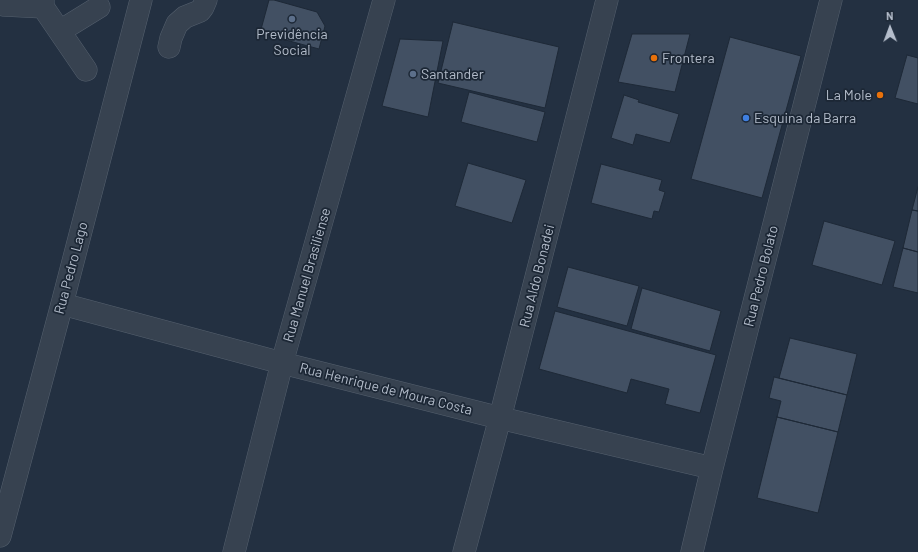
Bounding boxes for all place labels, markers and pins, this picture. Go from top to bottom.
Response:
marker: Previdência Social [287,14,297,24]
place label: Previdência Social [256,26,328,58]
place label: Frontera [662,50,715,66]
marker: Frontera [649,53,659,63]
place label: Santander [421,66,484,82]
marker: Santander [408,69,418,79]
place label: La Mole [826,87,872,103]
marker: La Mole [875,90,885,100]
place label: Esquina da Barra [754,110,856,126]
marker: Esquina da Barra [741,113,751,123]

